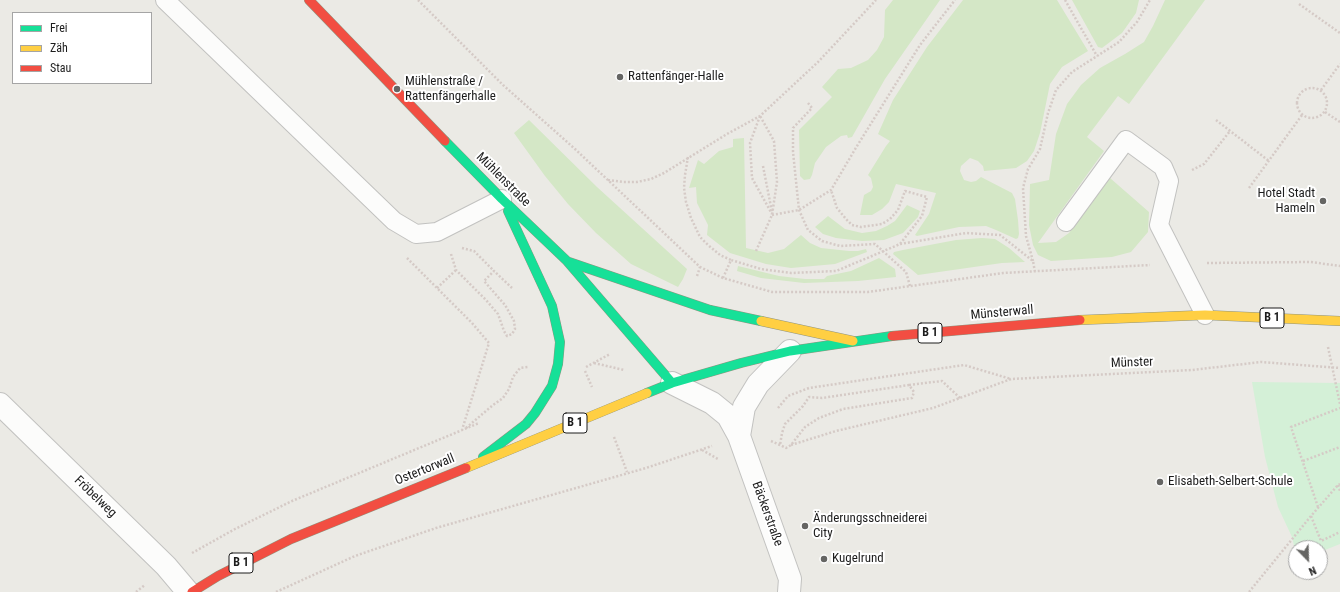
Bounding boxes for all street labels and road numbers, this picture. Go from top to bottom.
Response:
street label: Mühlenstraße [473,150,533,210]
street label: Münsterwall [970,302,1034,324]
road number: B 1 [1260,308,1284,328]
road number: B 1 [918,323,942,343]
street label: Münster [1111,354,1153,372]
road number: B 1 [563,413,587,433]
street label: Ostertorwall [393,451,457,489]
street label: Fröbelweg [71,473,119,521]
street label: Bäckerstraße [748,480,786,548]
road number: B 1 [229,553,253,573]

